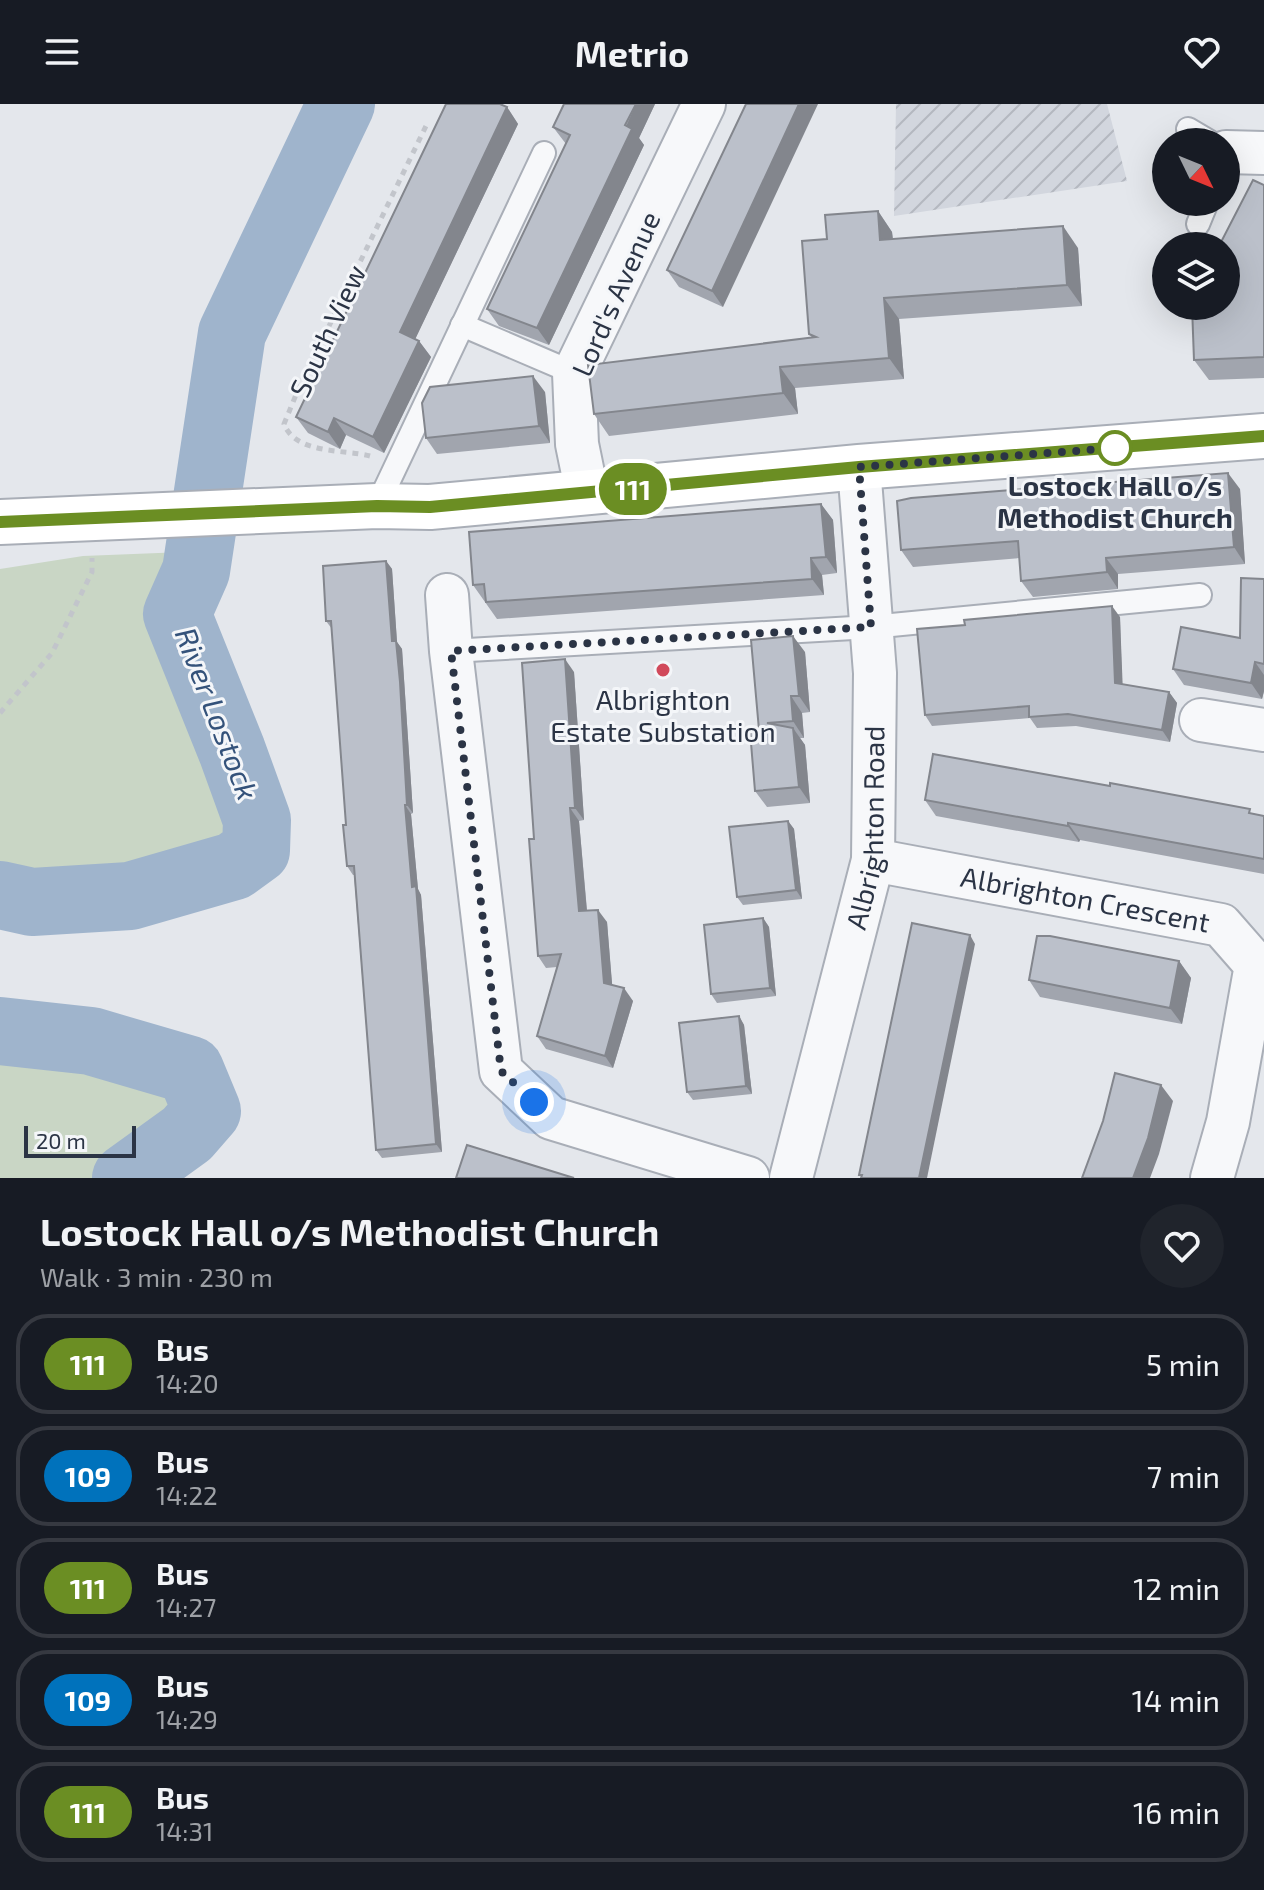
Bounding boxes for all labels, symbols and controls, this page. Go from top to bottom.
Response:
icon: menu [40,30,84,74]
icon: heart [1180,30,1224,74]
text: Metrio [575,31,689,74]
north arrow [1152,128,1240,216]
map controls [1152,128,1240,320]
street label: Lord's Avenue [564,206,667,381]
button: layers [1152,232,1240,320]
street label: South View [282,259,373,402]
marker: Lostock Hall o/s Methodist Church [1098,431,1132,465]
line badge: 111 [587,463,679,515]
place label: Lostock Hall o/s Methodist Church [997,468,1233,534]
text: 111 [615,472,651,506]
water label: River Lostock [169,622,267,804]
marker: Albrighton Estate Substation [654,661,672,679]
place label: Albrighton Estate Substation [550,682,776,748]
street label: Albrighton Road [838,726,890,933]
street label: Albrighton Crescent [958,859,1213,939]
your location [514,1082,554,1122]
scale bar [24,1122,136,1158]
text: 20 m [36,1127,86,1153]
button: heart [1140,1204,1224,1288]
text: Lostock Hall o/s Methodist Church [40,1208,659,1254]
text: Walk · 3 min · 230 m [40,1261,273,1292]
text: Bus [156,1331,209,1367]
text: 5 min [1146,1346,1220,1382]
text: 111 [70,1347,106,1381]
text: 14:20 [156,1367,219,1398]
text: Bus [156,1443,209,1479]
text: 7 min [1147,1458,1220,1494]
text: 109 [65,1459,111,1493]
text: 14:22 [156,1479,218,1510]
text: Bus [156,1555,209,1591]
text: 12 min [1133,1570,1220,1606]
text: 111 [70,1571,106,1605]
text: 14:27 [156,1591,216,1622]
text: Bus [156,1667,209,1703]
text: 14 min [1132,1682,1220,1718]
text: 109 [65,1683,111,1717]
text: 14:29 [156,1703,218,1734]
text: Bus [156,1779,209,1815]
text: 16 min [1133,1794,1220,1830]
text: 111 [70,1795,106,1829]
text: 14:31 [156,1815,213,1846]

